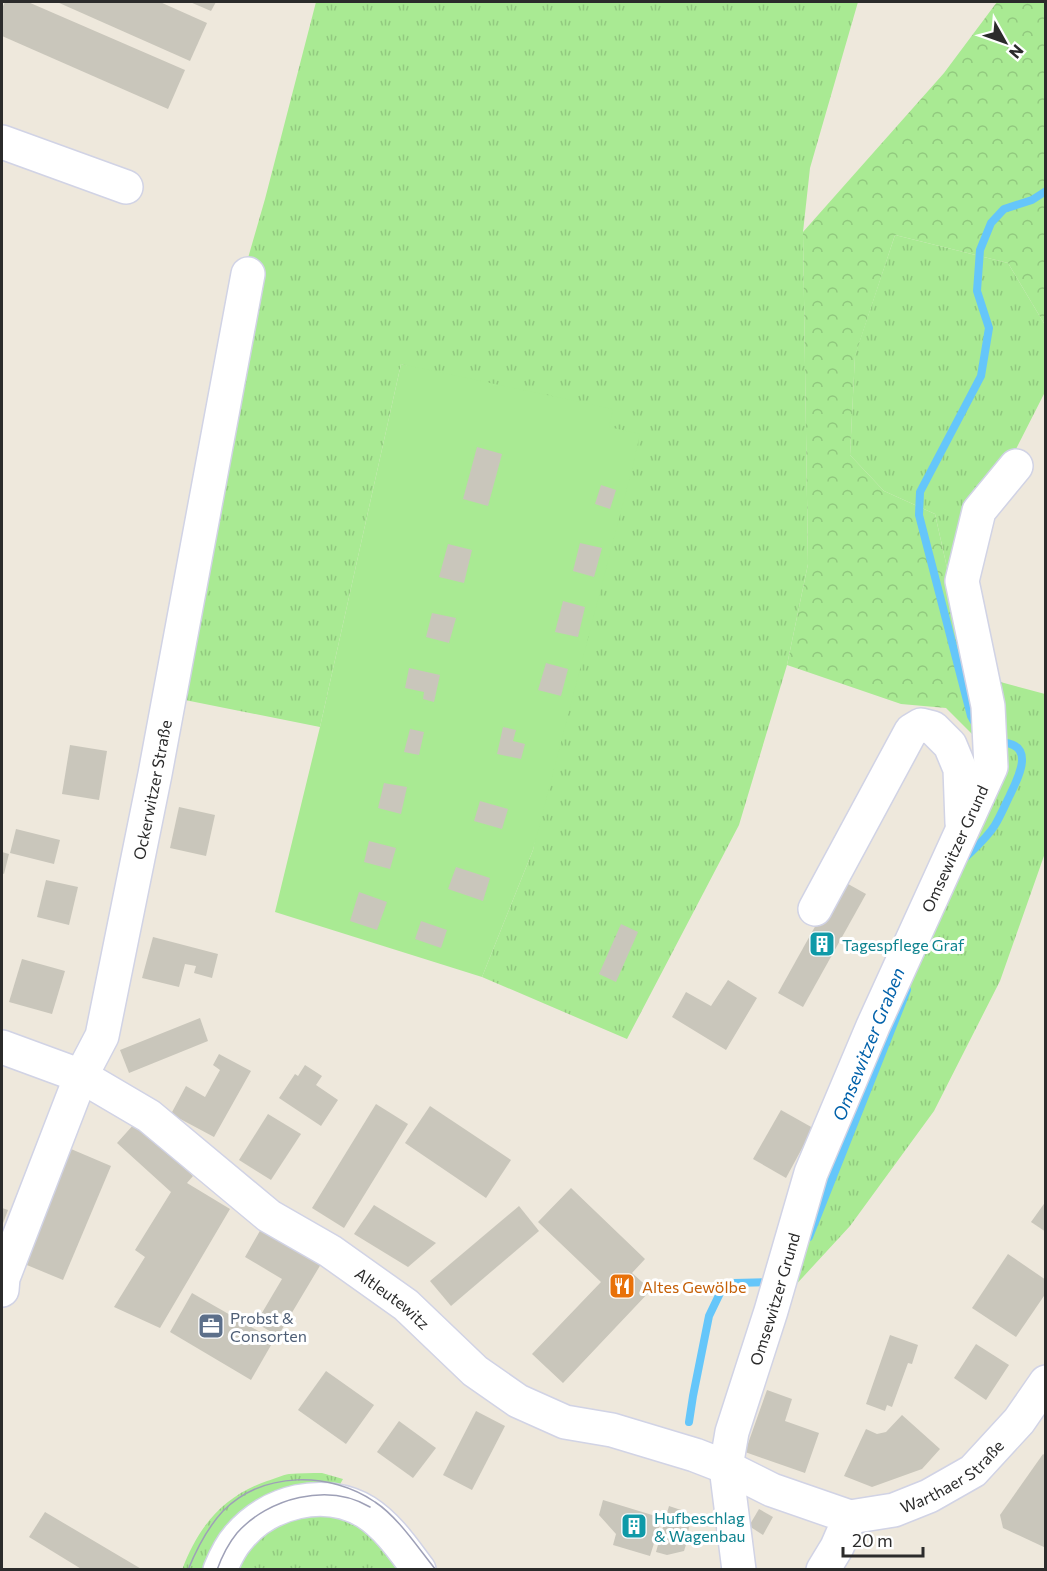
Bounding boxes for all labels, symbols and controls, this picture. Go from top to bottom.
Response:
north arrow [975,12,1035,72]
text: N [1006,41,1028,63]
street label: Ockerwitzer Straße [128,718,174,861]
street label: Omsewitzer Grund [917,782,991,915]
building icon: Tagespflege Graf [807,929,837,959]
place label: Tagespflege Graf [842,935,965,954]
water label: Omsewitzer Graben [827,964,909,1124]
street label: Omsewitzer Grund [745,1230,803,1367]
street label: Altleutewitz [352,1263,434,1333]
restaurant icon: Altes Gewölbe [607,1271,637,1301]
place label: Altes Gewölbe [642,1277,746,1296]
place label: Probst & Consorten [230,1308,307,1345]
office icon: Probst & Consorten [196,1311,226,1341]
street label: Warthaer Straße [897,1435,1007,1516]
place label: Hufbeschlag & Wagenbau [654,1508,746,1545]
building icon: Hufbeschlag & Wagenbau [619,1511,649,1541]
scale bar [843,1520,922,1558]
text: 20 m [852,1529,893,1551]

